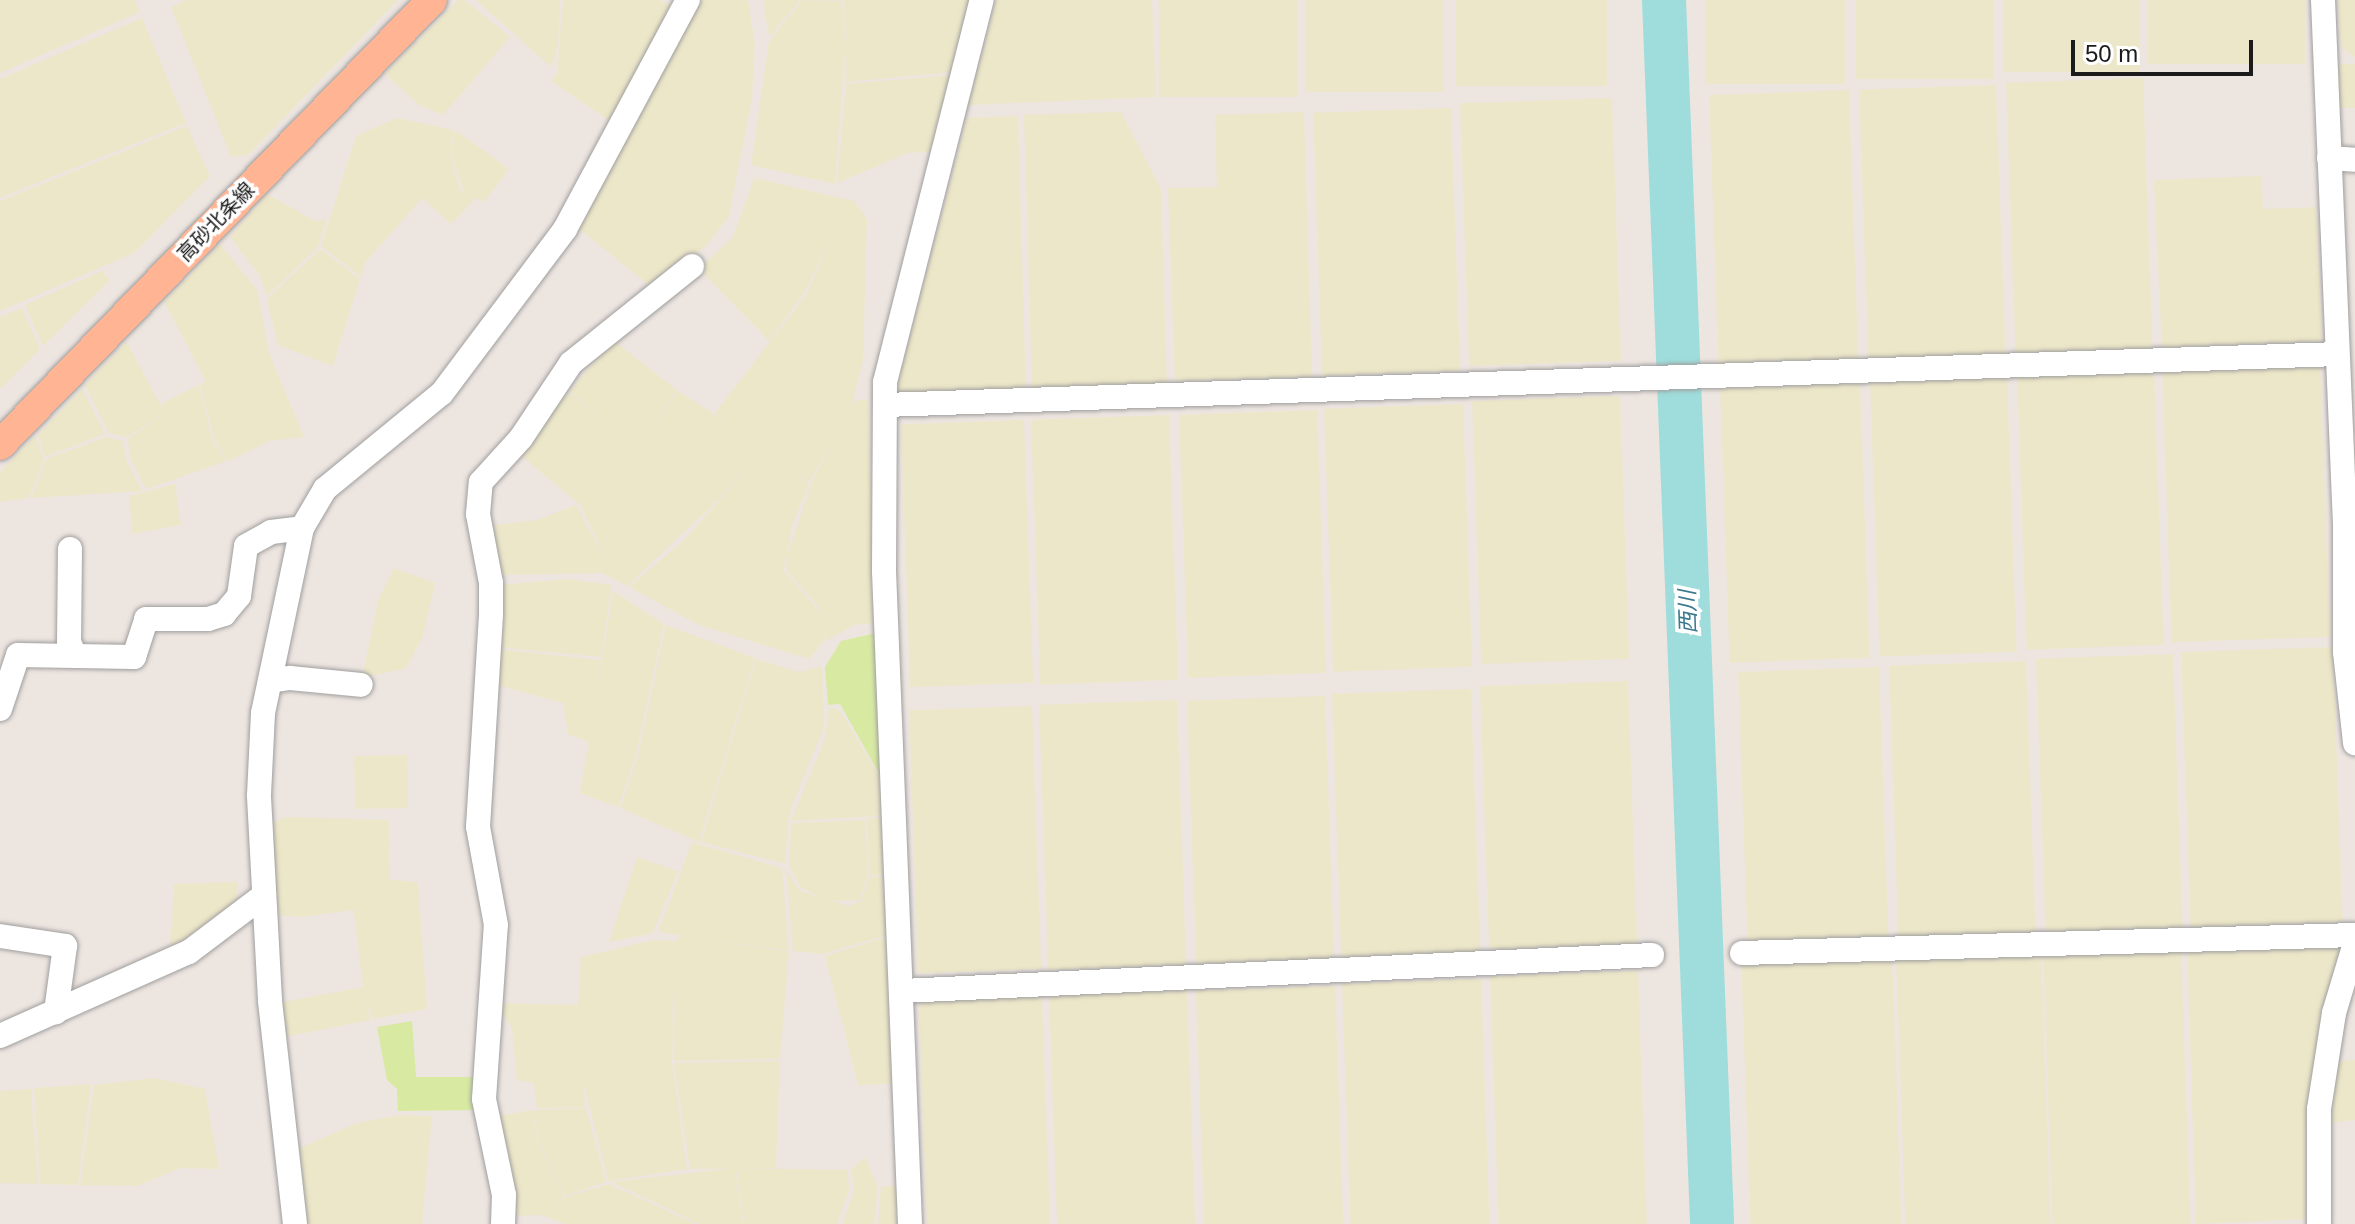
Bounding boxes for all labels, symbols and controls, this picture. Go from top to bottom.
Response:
scale bar [2075,24,2257,74]
text: 50 m [2085,40,2138,67]
street label: 高砂北条線 [173,178,259,266]
water label: 西川 [1674,590,1702,634]

